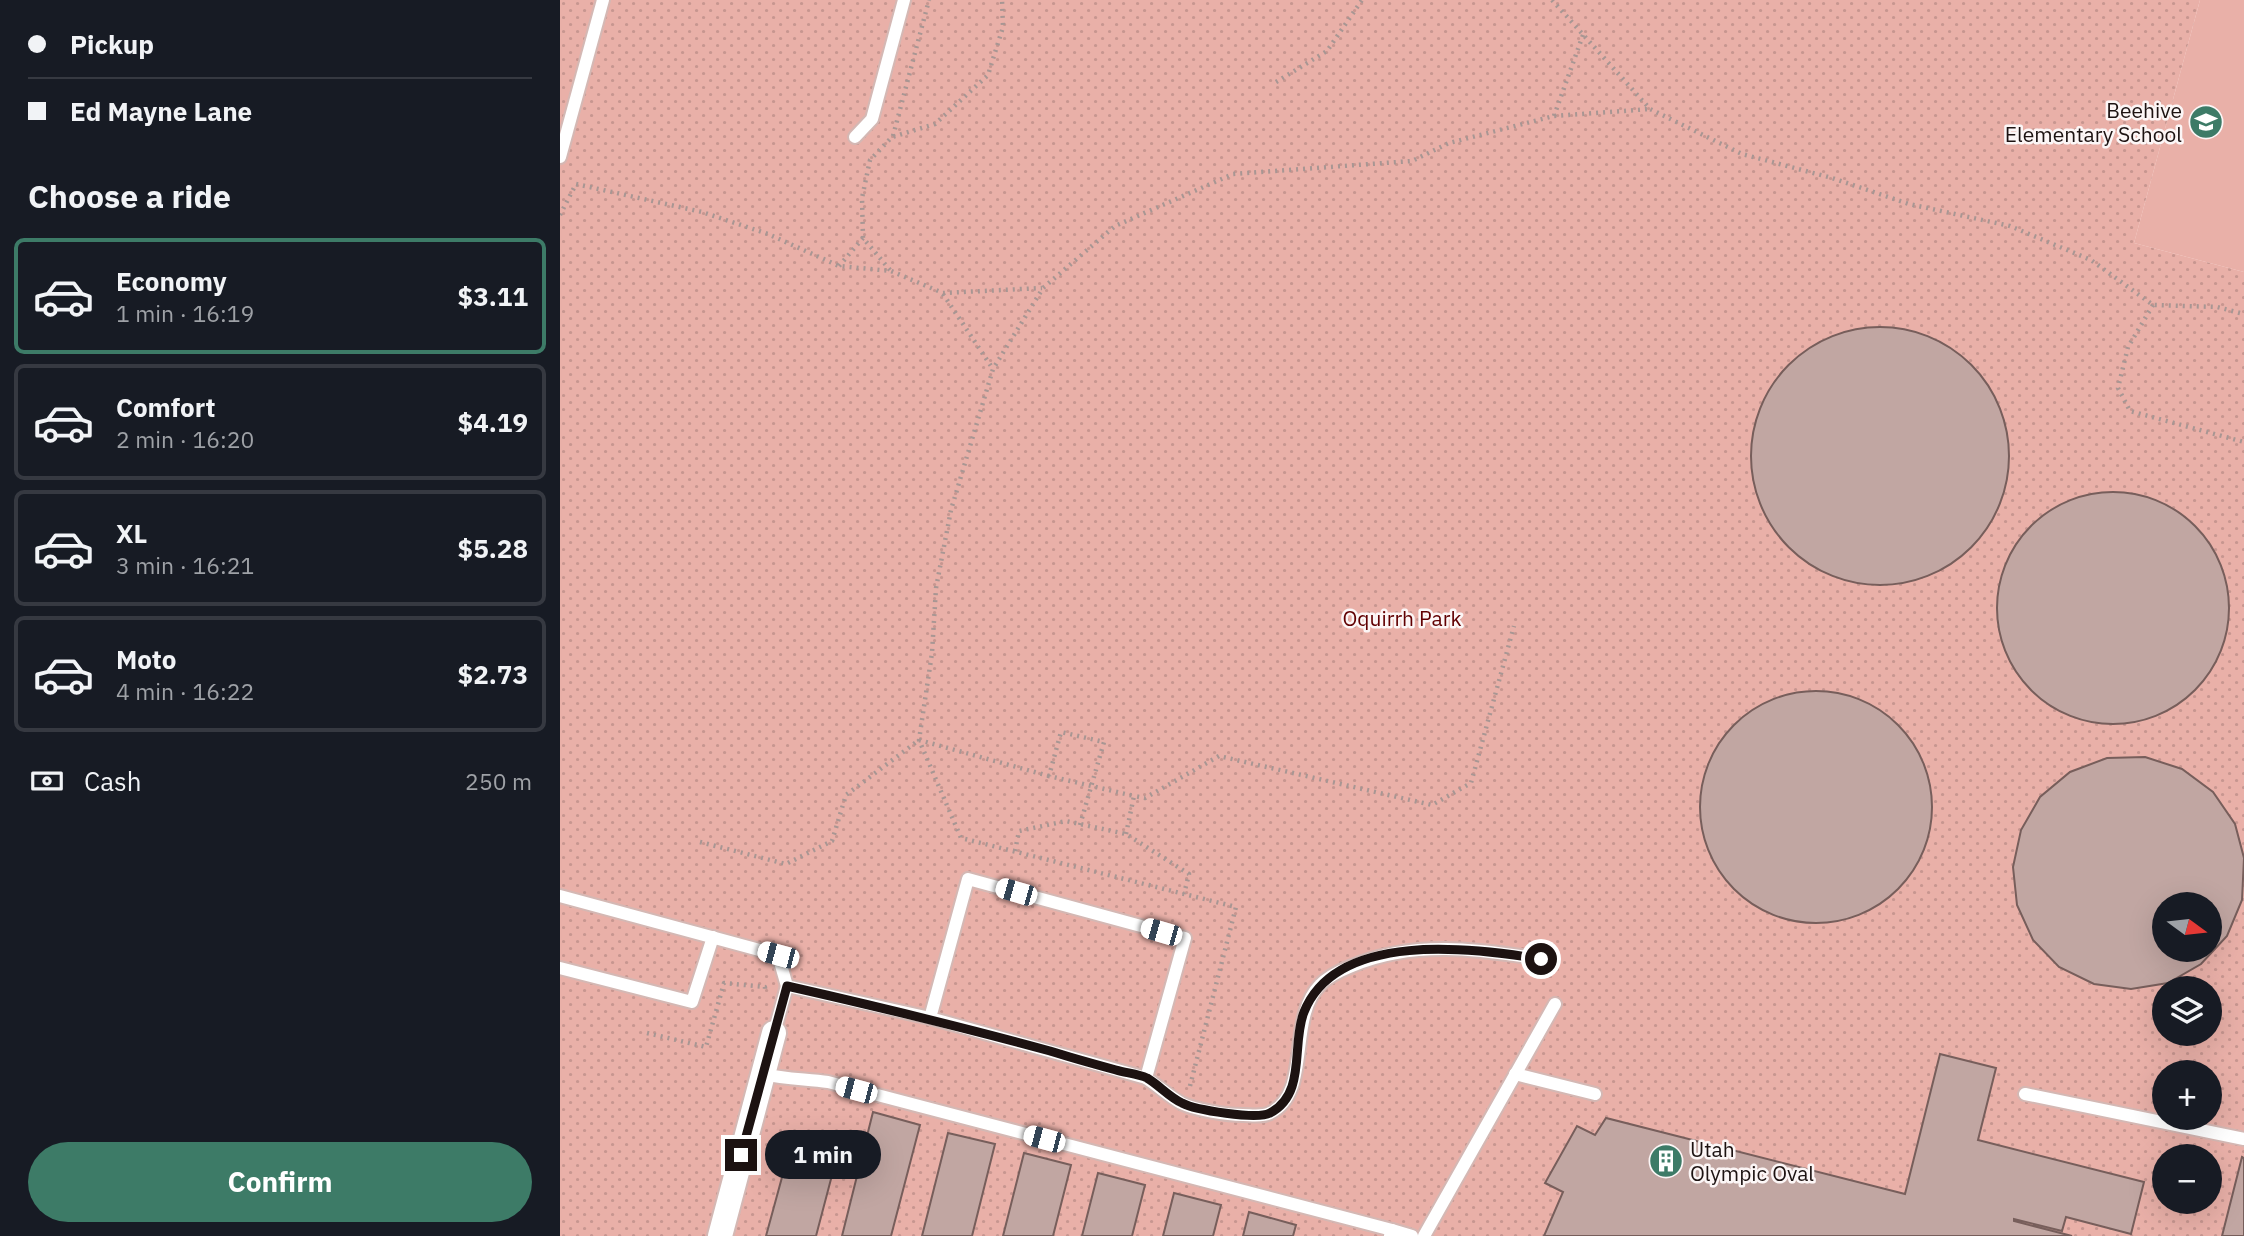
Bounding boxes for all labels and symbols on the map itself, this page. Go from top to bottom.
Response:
place label: Beehive Elementary School [2005,96,2182,148]
school or university icon: Beehive Elementary School [2187,103,2225,141]
park label: Oquirrh Park [1342,604,1462,632]
car [993,876,1040,908]
north arrow [2152,892,2222,962]
car [1138,916,1185,948]
car [755,939,802,971]
route start [1525,943,1557,975]
car [833,1074,880,1106]
car [1021,1123,1068,1155]
callout: 1 min [766,1130,881,1180]
place label: Utah Olympic Oval [1690,1135,1814,1187]
route end [725,1139,757,1171]
building icon: Utah Olympic Oval [1647,1142,1685,1180]

